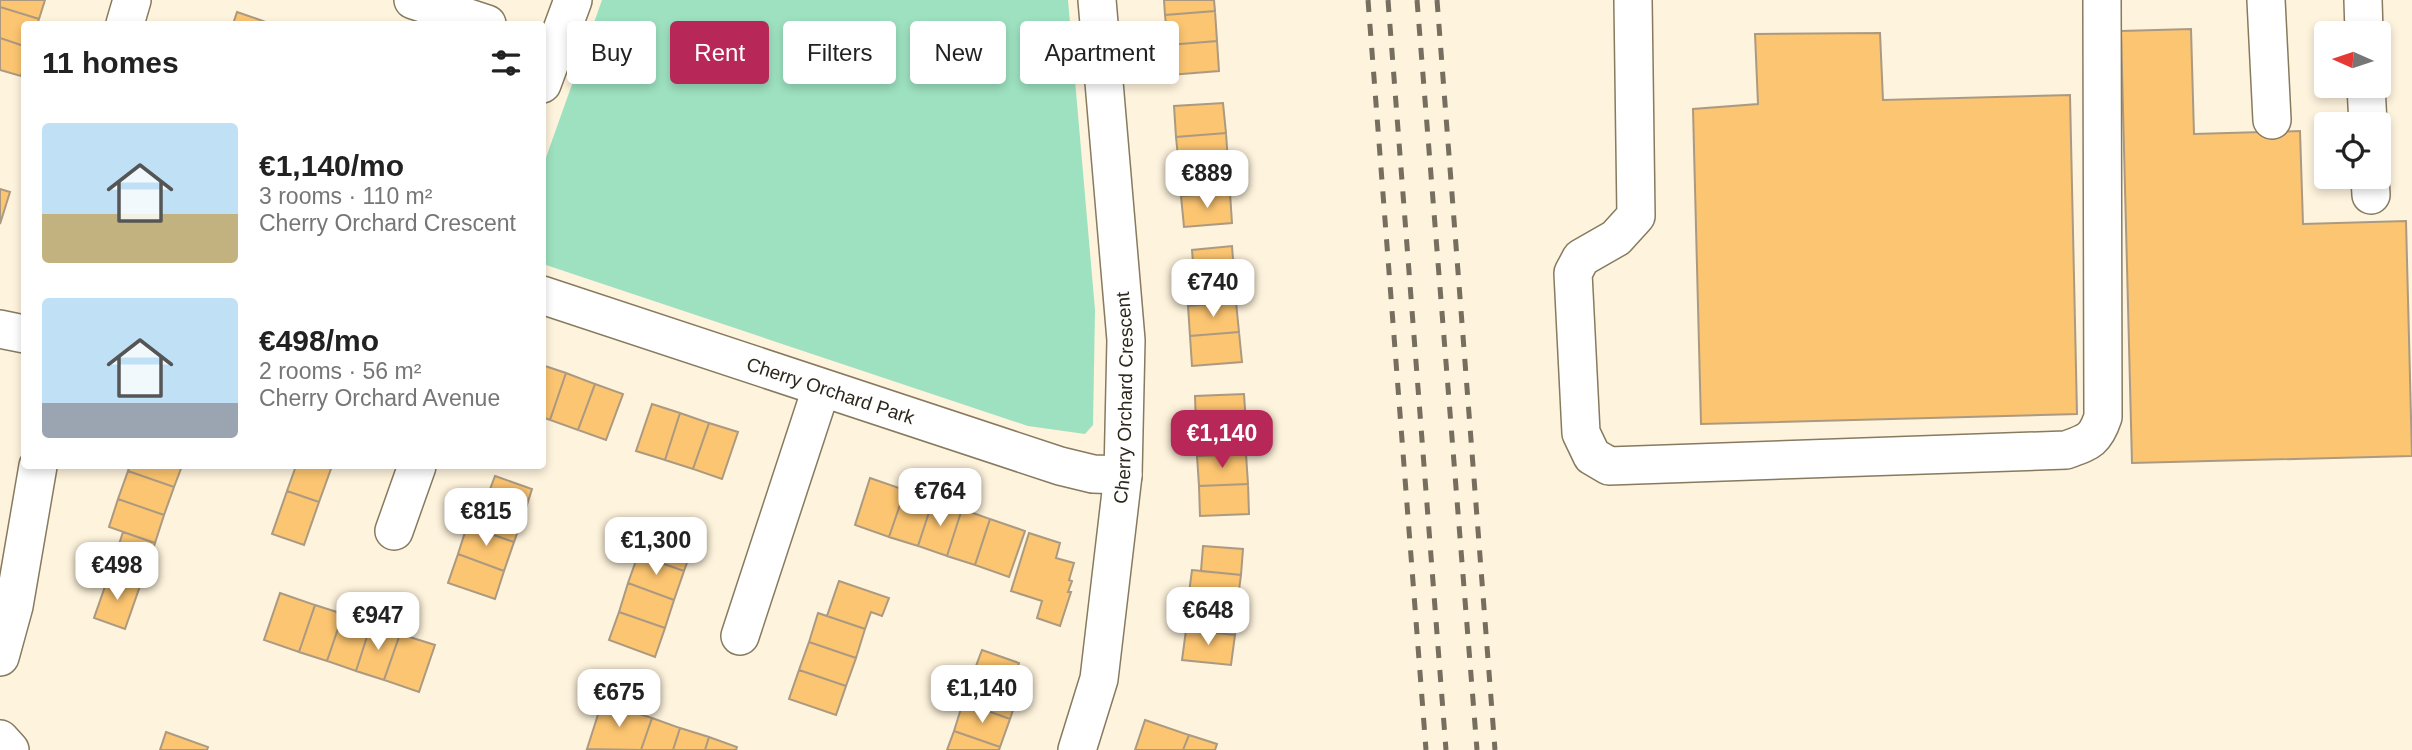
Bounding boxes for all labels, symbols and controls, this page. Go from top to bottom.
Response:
chip: Buy [567,21,656,84]
chip: Rent [670,21,769,84]
chip: Filters [783,21,896,84]
chip: New [910,21,1006,84]
chip: Apartment [1020,21,1179,84]
north arrow [2314,21,2390,98]
map controls [2314,21,2391,189]
icon: filters [487,44,525,82]
text: 11 homes [42,46,179,79]
button: locate [2314,112,2391,189]
text: €1,140/mo [259,149,404,182]
pin: €889 [1166,150,1248,210]
icon: home [98,151,182,235]
text: €889 [1181,160,1233,186]
text: 3 rooms · 110 m² [259,183,432,209]
text: Cherry Orchard Crescent [259,210,516,236]
pin: €740 [1172,260,1254,319]
text: €740 [1187,269,1239,295]
street label: Cherry Orchard Crescent [1110,290,1137,505]
text: €498/mo [259,324,379,357]
icon: home [98,326,182,410]
street label: Cherry Orchard Park [744,353,918,428]
text: 2 rooms · 56 m² [259,358,421,384]
text: Cherry Orchard Avenue [259,385,500,411]
pin: €1,140 [1165,410,1279,470]
text: €1,140 [1187,420,1257,446]
pin: €764 [899,468,981,528]
text: €764 [914,478,966,504]
pin: €815 [445,489,527,548]
text: €815 [460,498,512,524]
pin: €1,300 [599,518,713,577]
text: €1,300 [621,527,691,553]
pin: €498 [76,542,158,602]
text: €498 [91,552,143,578]
pin: €648 [1167,588,1249,647]
pin: €947 [337,592,419,652]
text: €648 [1182,597,1234,623]
text: €947 [352,602,404,628]
pin: €1,140 [925,666,1039,725]
pin: €675 [578,670,660,729]
text: €1,140 [947,675,1017,701]
text: €675 [593,679,645,705]

